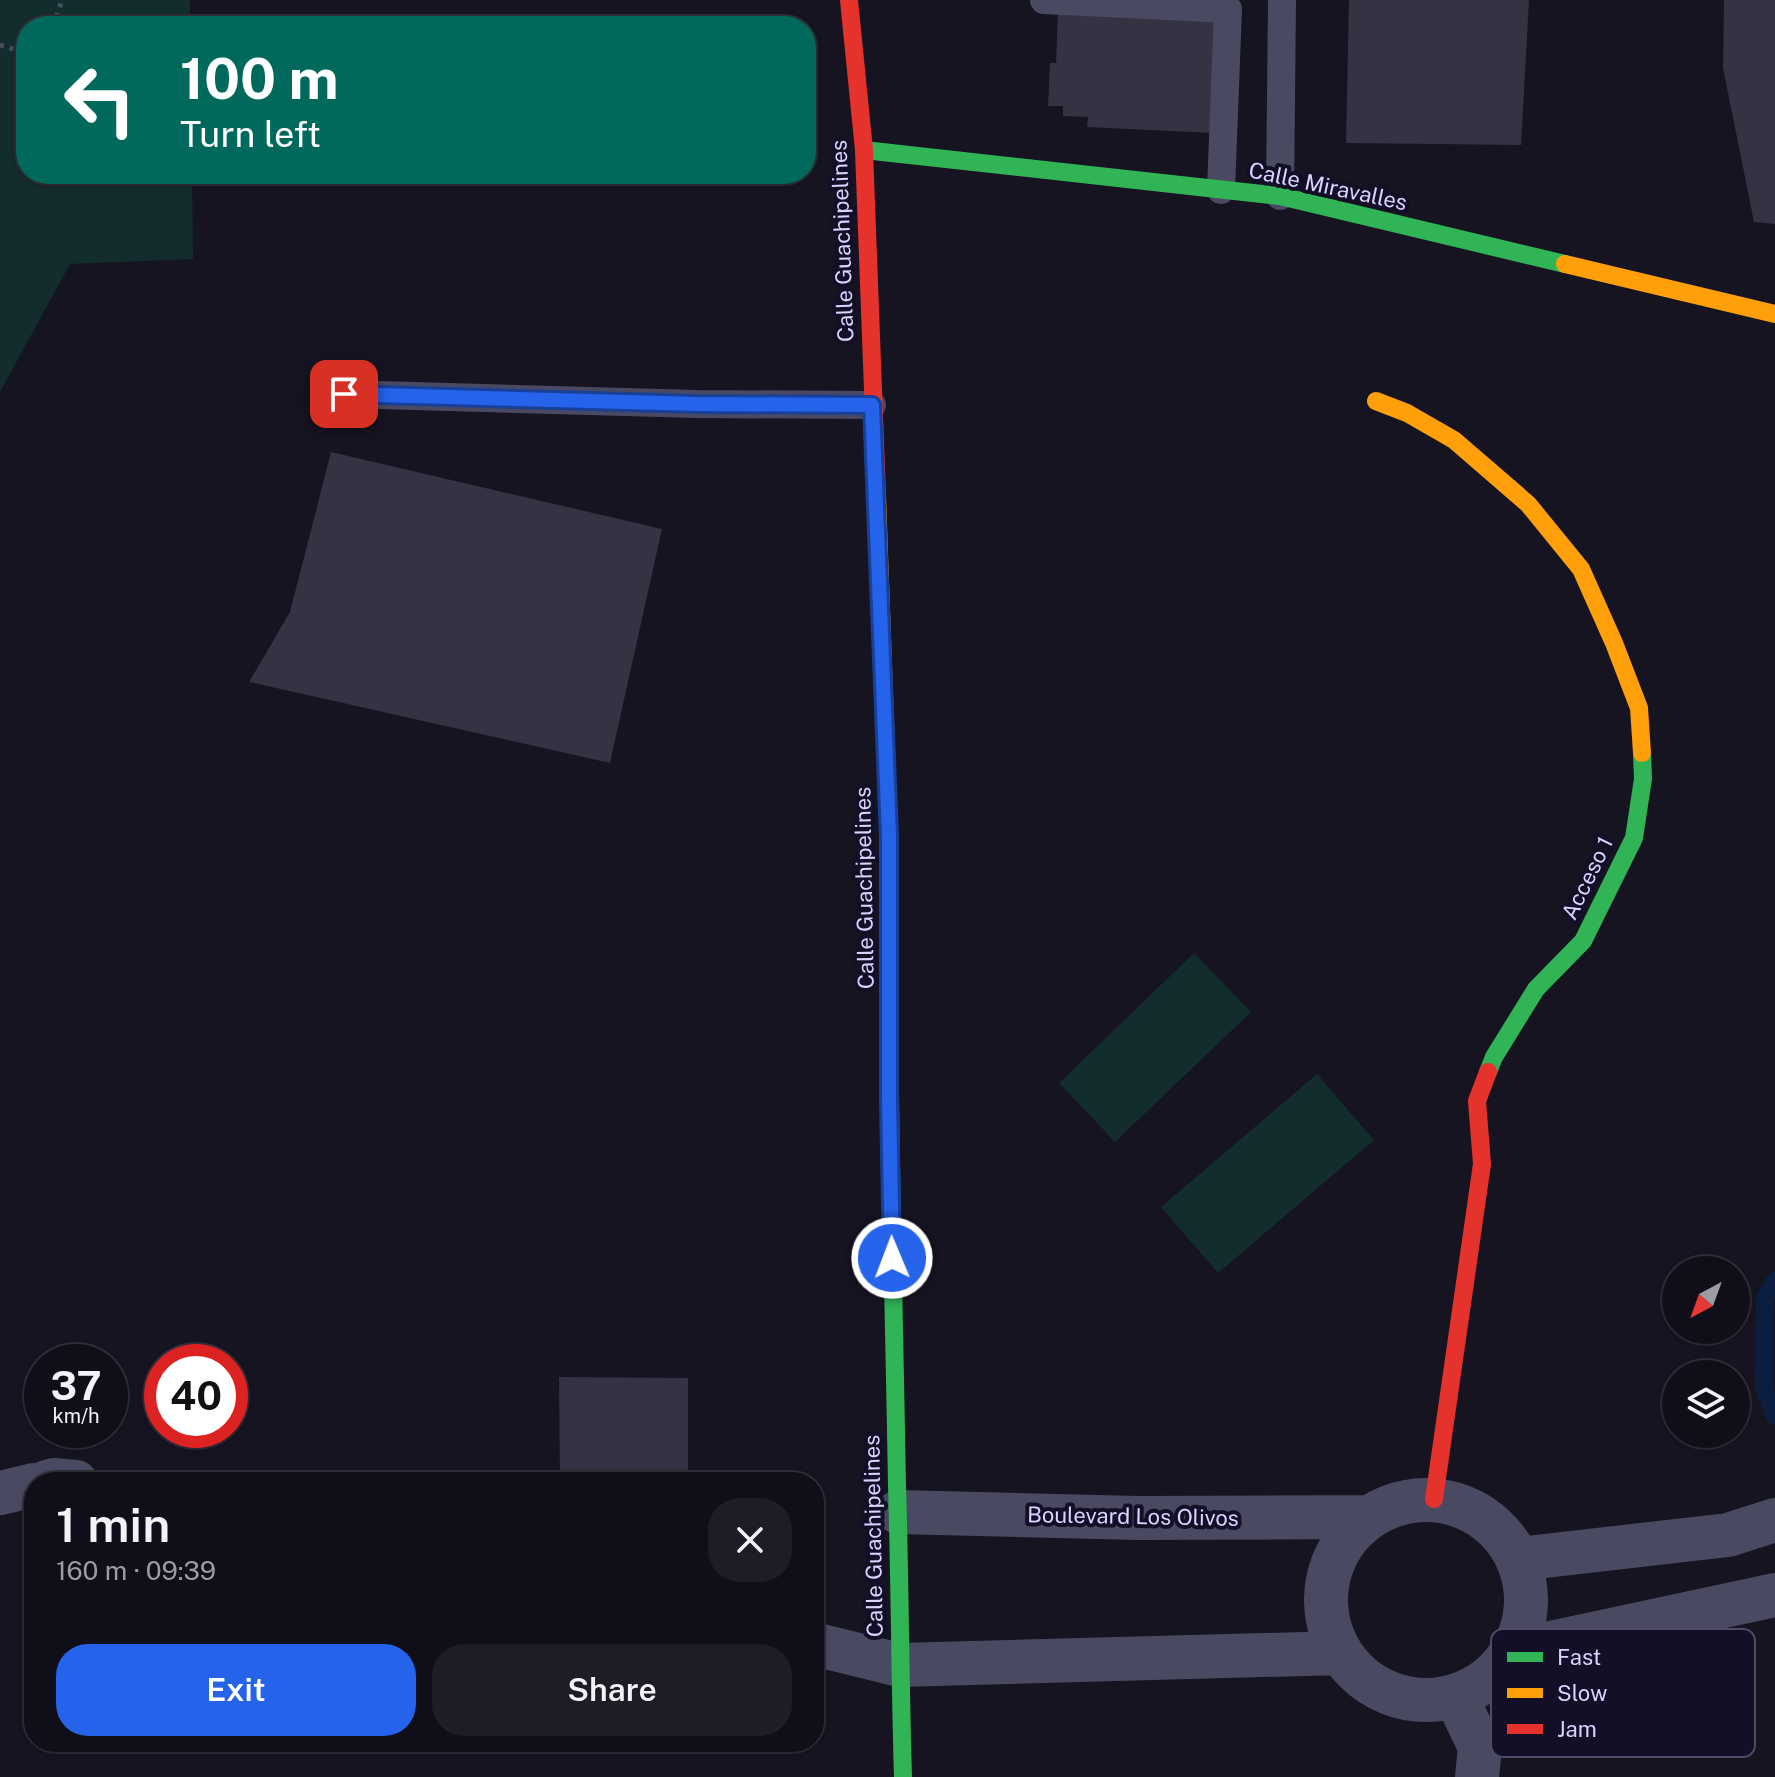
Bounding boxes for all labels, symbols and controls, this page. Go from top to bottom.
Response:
text: 100 m [180,46,339,112]
icon: left [48,48,152,152]
text: Turn left [180,113,321,155]
street label: Calle Guachipelines [825,139,859,343]
street label: Calle Miravalles [1246,157,1410,215]
pin [310,360,378,428]
icon: arrive [322,372,366,416]
street label: Calle Guachipelines [849,787,879,989]
street label: Acceso 1 [1556,832,1618,924]
position arrow [850,1216,934,1300]
north arrow [1662,1256,1750,1344]
map controls [1662,1256,1750,1448]
speed limit sign: 40 [144,1344,248,1448]
button: layers [1662,1360,1750,1448]
text: 37 [51,1362,101,1409]
text: km/h [52,1404,100,1428]
street label: Calle Guachipelines [858,1435,888,1637]
text: 1 min [56,1496,170,1553]
button: close [708,1498,792,1582]
street label: Boulevard Los Olivos [1027,1501,1239,1531]
text: 160 m · 09:39 [56,1555,216,1586]
legend [1491,1629,1755,1757]
button: Exit [56,1644,416,1736]
button: Share [432,1644,792,1736]
text: Fast [1557,1644,1601,1670]
text: Slow [1557,1680,1607,1706]
text: Jam [1557,1716,1597,1742]

